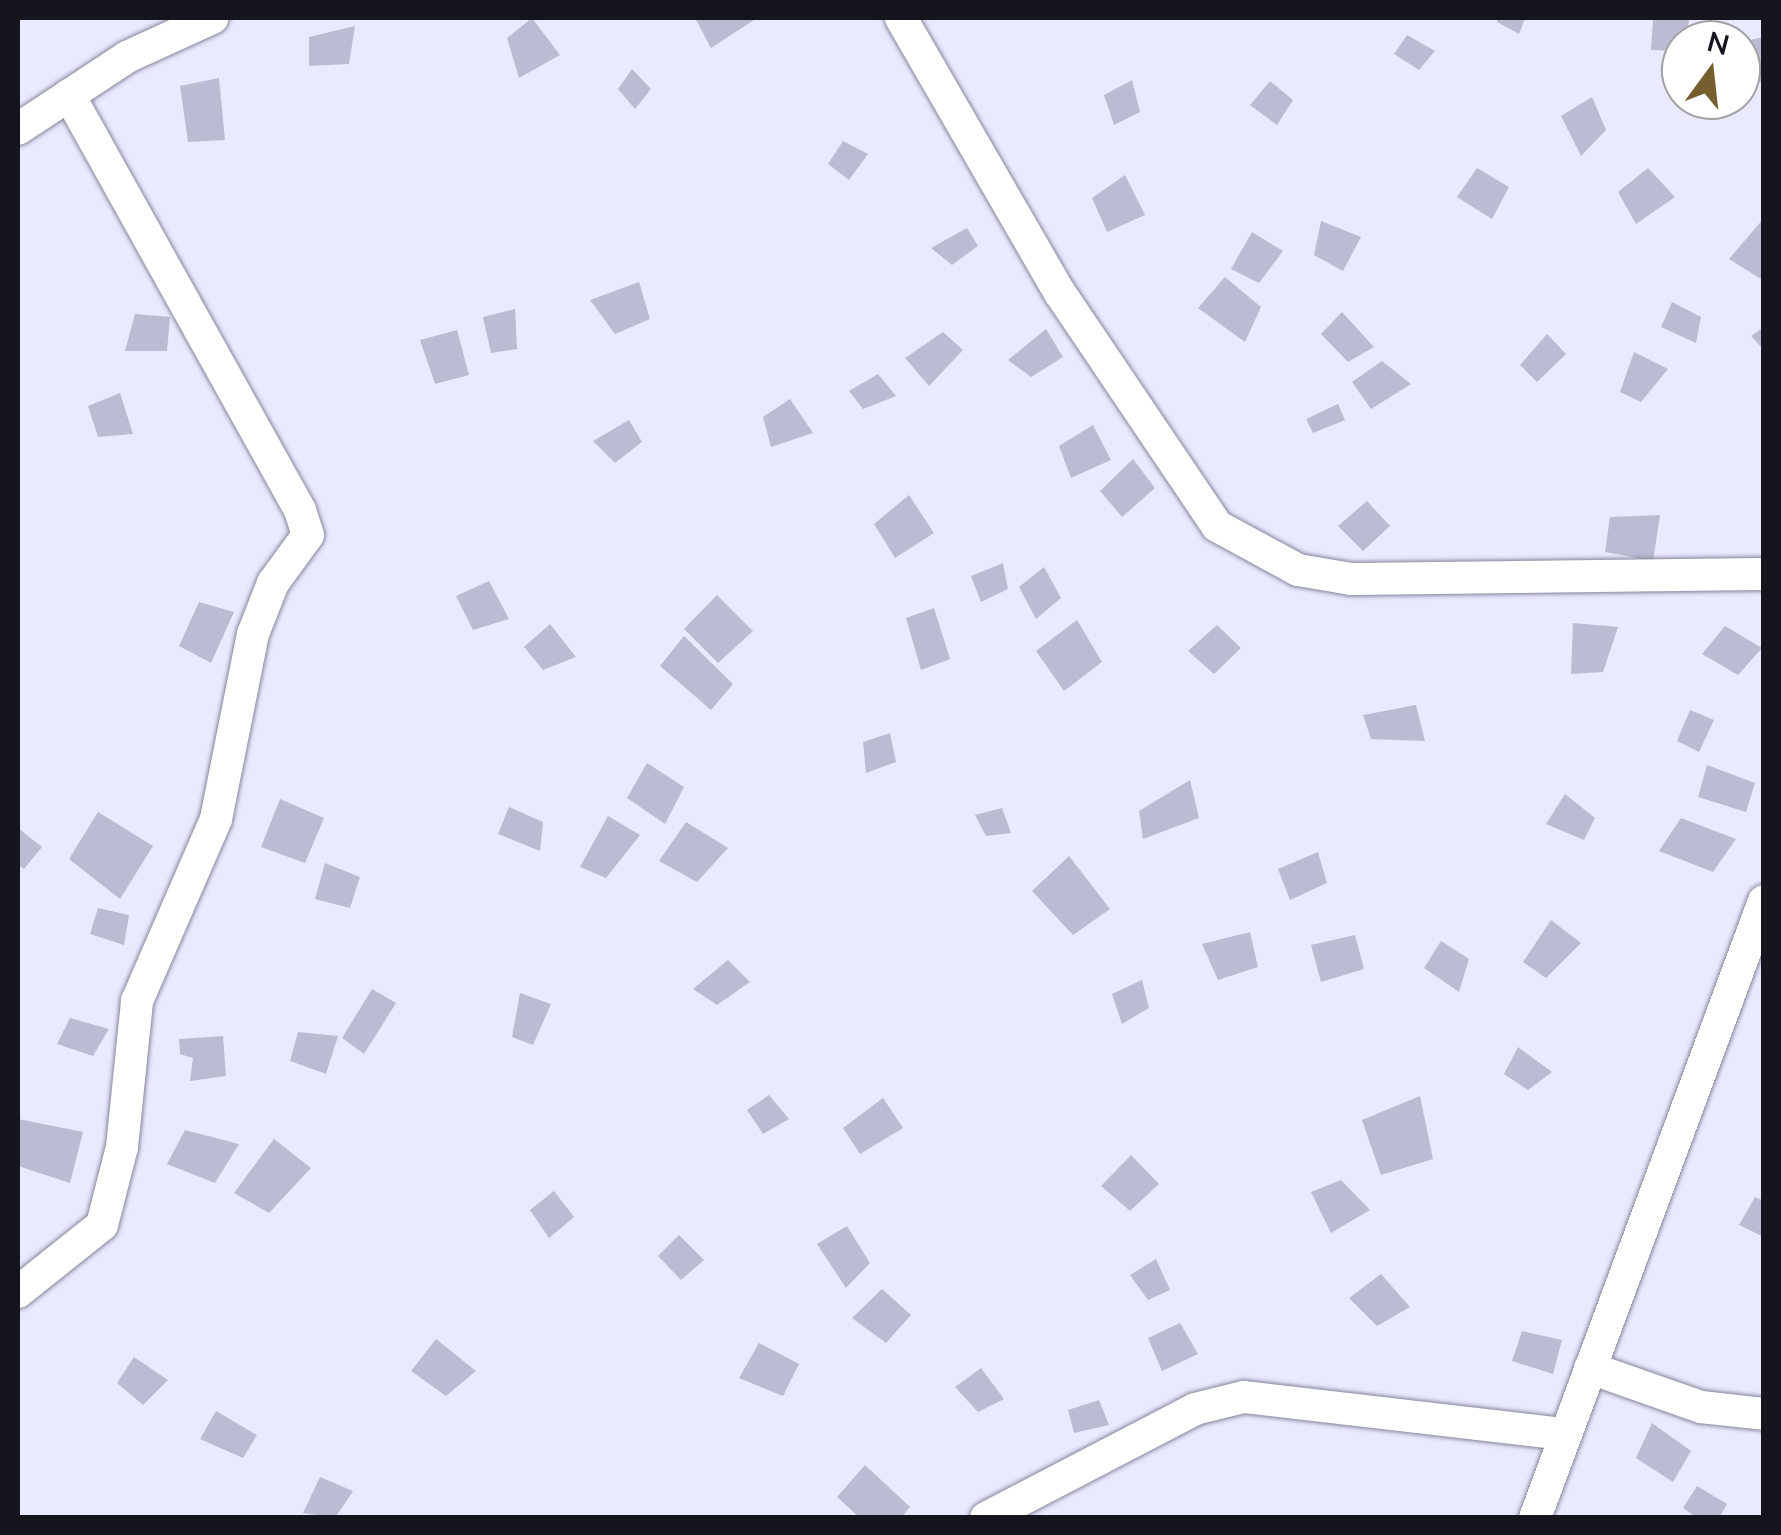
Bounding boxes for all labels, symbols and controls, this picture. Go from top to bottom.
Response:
north arrow [1661,20,1761,120]
text: N [1704,23,1733,62]

